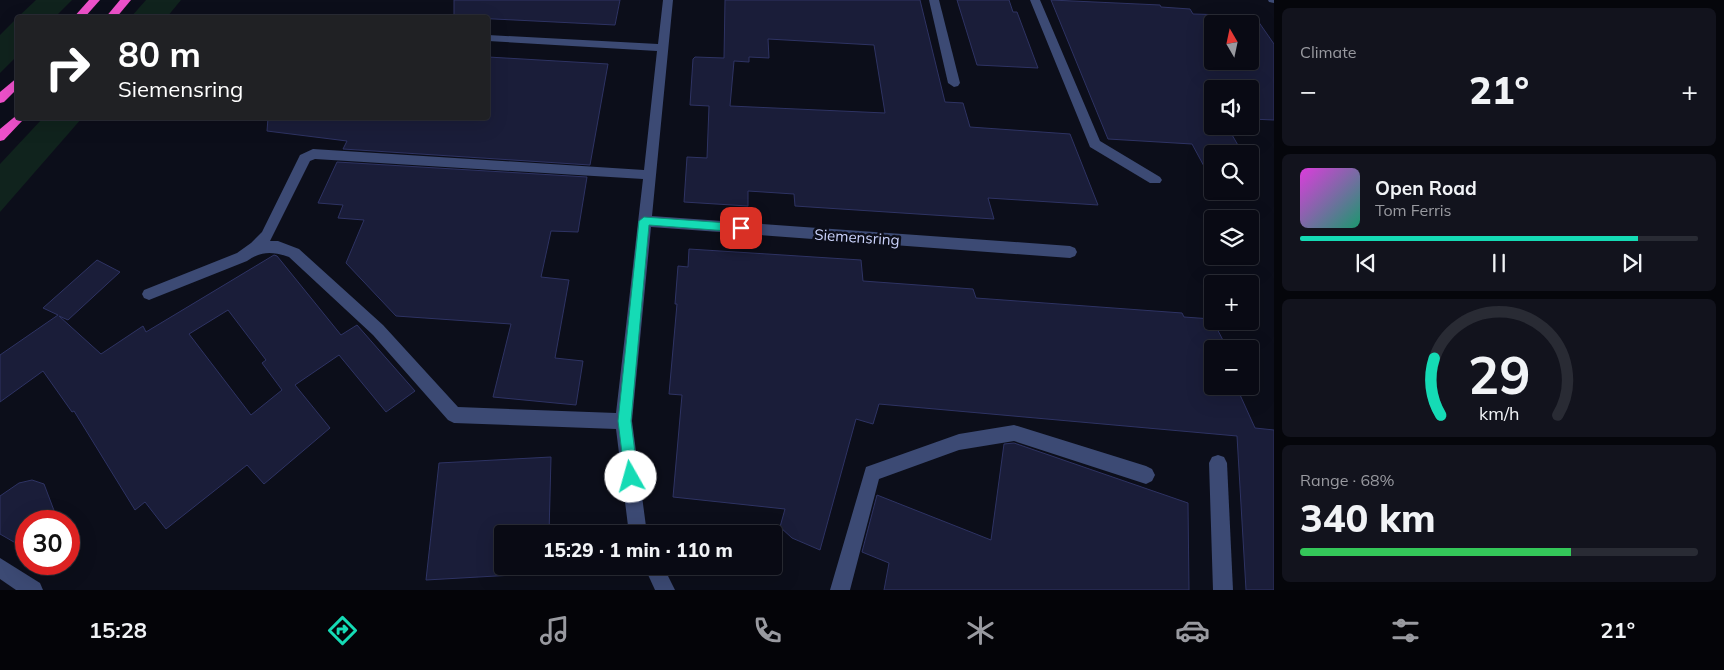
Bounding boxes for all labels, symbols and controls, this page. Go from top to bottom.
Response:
north arrow [1204,15,1259,70]
map controls [1204,15,1259,395]
text: 80 m [118,32,201,76]
icon: right [35,35,100,100]
text: Climate [1300,42,1356,62]
text: 21° [1469,66,1529,114]
text: − [1300,73,1317,108]
text: + [1681,73,1698,108]
text: Siemensring [118,75,243,103]
button: sound [1204,80,1259,135]
button: search [1204,145,1259,200]
text: Open Road [1375,176,1477,200]
text: Tom Ferris [1375,200,1452,220]
pin [720,207,762,249]
button: layers [1204,210,1259,265]
icon: arrive [727,214,755,242]
street label: Siemensring [814,225,900,249]
icon: previous [1352,249,1380,277]
icon: pause [1485,249,1513,277]
icon: next [1618,249,1646,277]
button: + [1204,275,1259,330]
button: − [1204,340,1259,395]
text: 29 [1468,342,1530,407]
text: km/h [1479,402,1519,424]
position arrow [604,450,656,502]
text: Range · 68% [1300,470,1395,490]
text: 340 km [1300,494,1436,542]
speed limit sign: 30 [15,510,80,575]
text: 15:29 · 1 min · 110 m [543,538,733,562]
icon: directions [325,613,360,648]
icon: music [537,613,572,648]
icon: phone [750,613,785,648]
icon: climate [963,613,998,648]
icon: car [1175,613,1210,648]
icon: filters [1388,613,1423,648]
text: 15:28 [89,616,147,644]
text: 21° [1600,616,1635,644]

